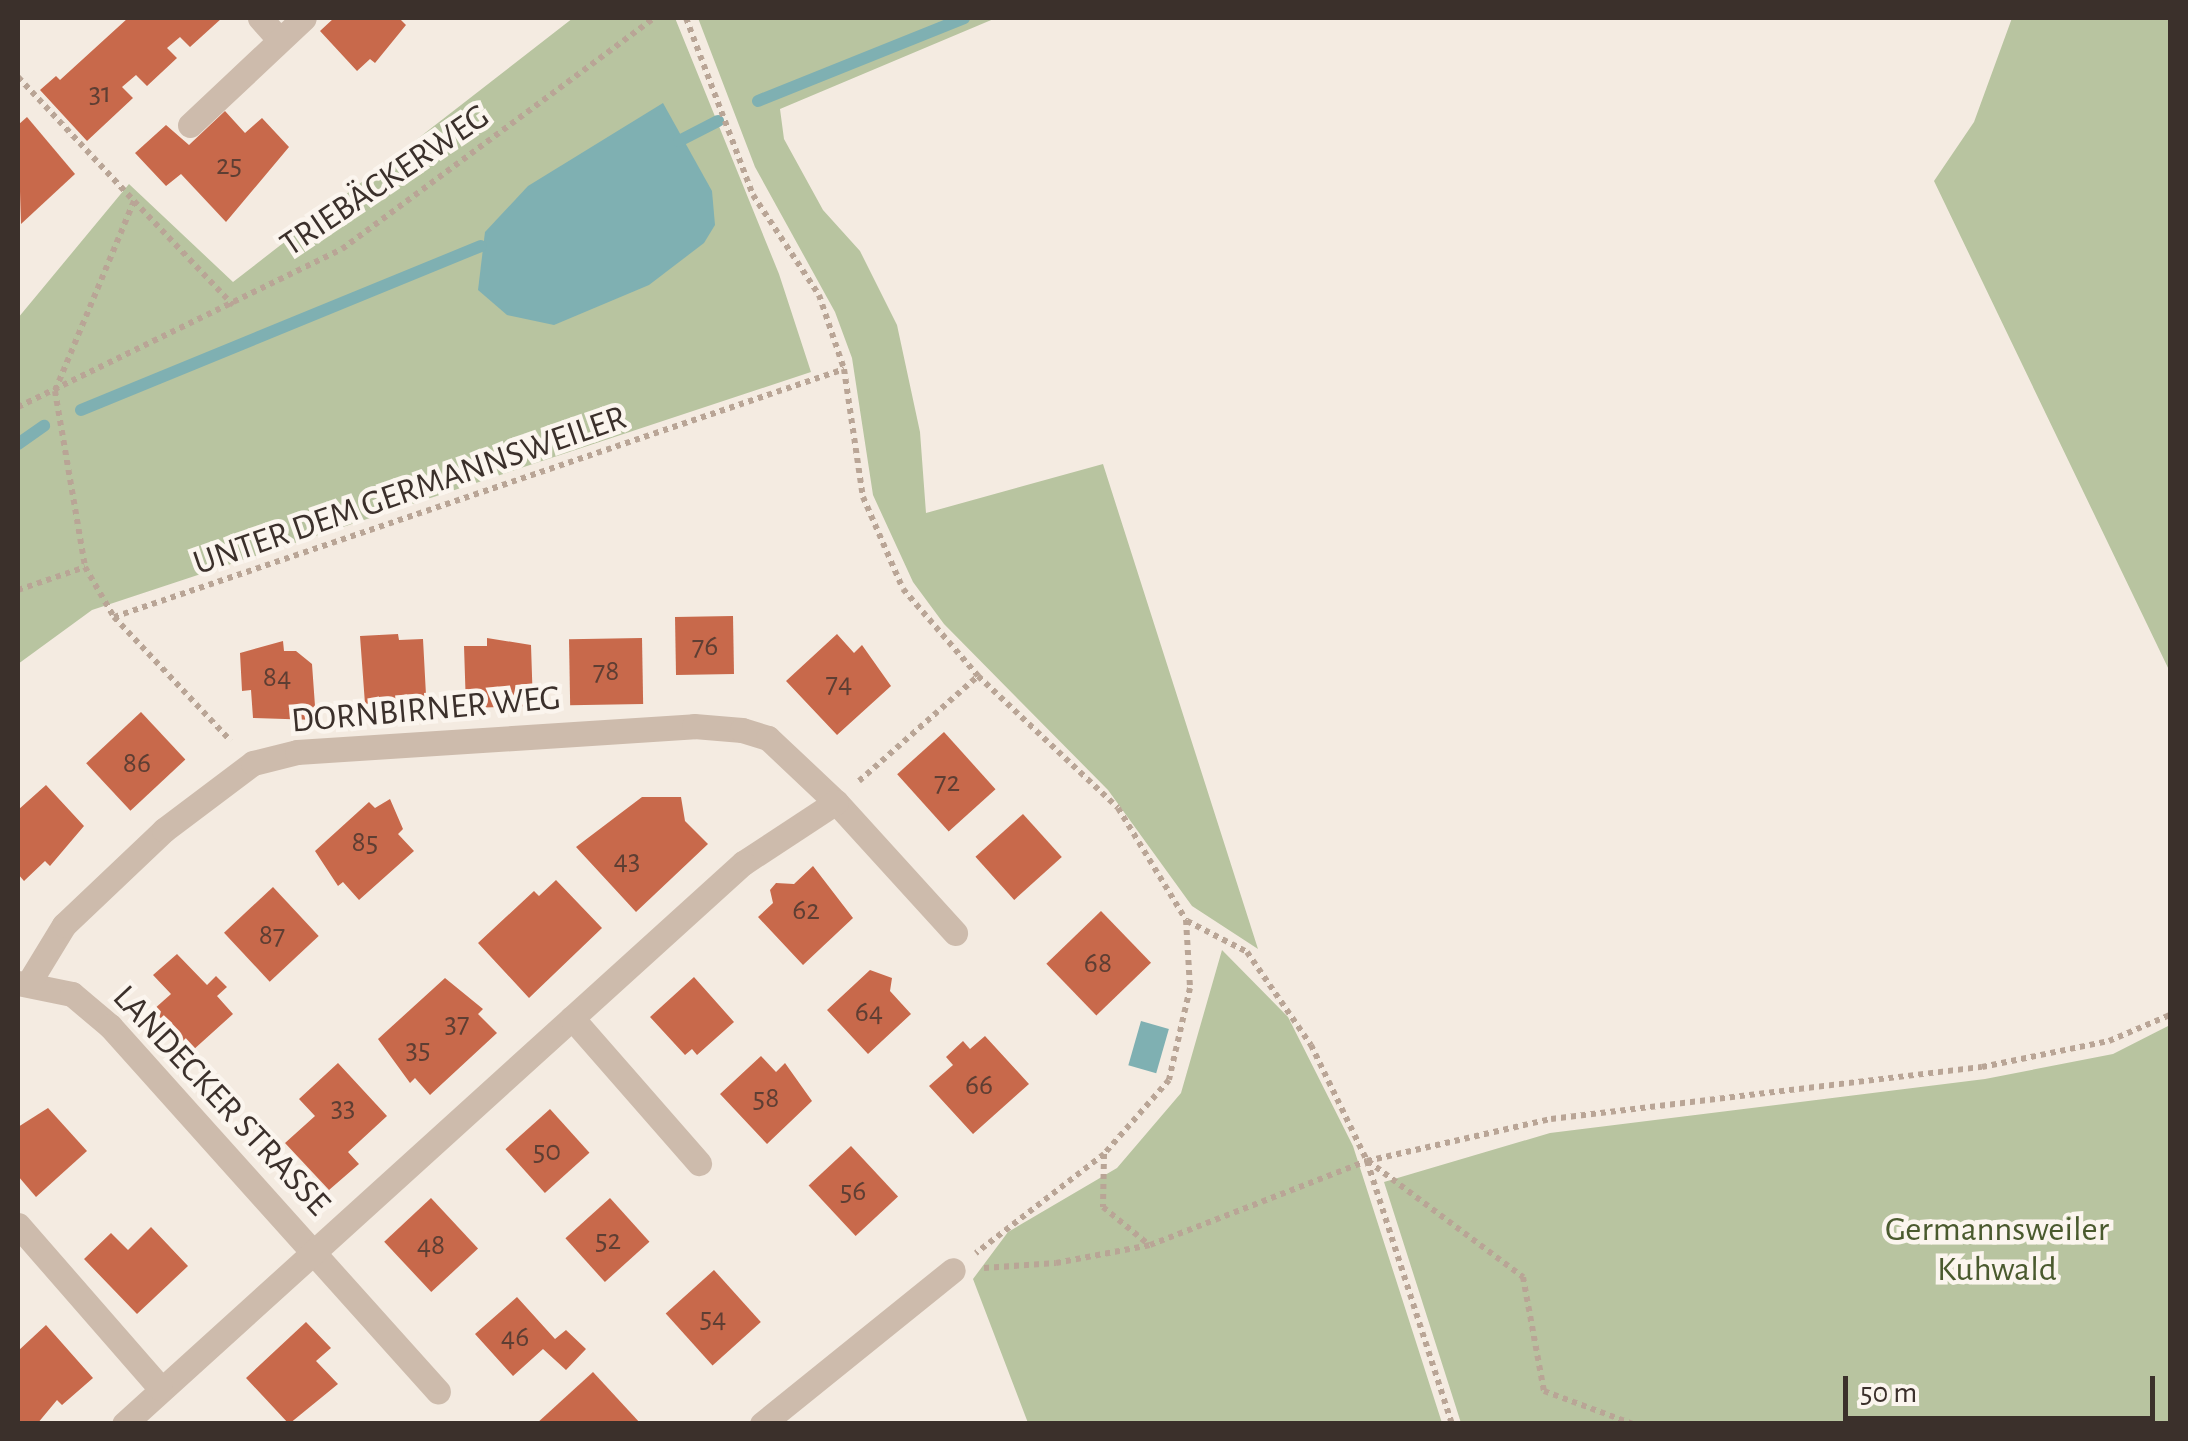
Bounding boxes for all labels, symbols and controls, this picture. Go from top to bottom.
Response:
house number: 31 [89,75,111,111]
street label: TRIEBÄCKERWEG [273,96,497,266]
house number: 25 [216,147,242,183]
street label: UNTER DEM GERMANNSWEILER [188,397,632,585]
house number: 76 [692,628,718,664]
house number: 78 [593,653,619,689]
house number: 84 [263,659,291,695]
house number: 74 [826,665,852,701]
street label: DORNBIRNER WEG [290,677,562,743]
house number: 86 [123,745,151,781]
house number: 72 [934,764,960,800]
house number: 85 [352,824,378,860]
house number: 43 [614,842,640,878]
house number: 62 [792,892,820,928]
house number: 87 [259,917,285,953]
house number: 68 [1084,945,1112,981]
street label: LANDECKER STRASSE [103,977,339,1225]
house number: 64 [855,994,883,1030]
house number: 37 [445,1005,469,1041]
house number: 35 [406,1031,430,1067]
house number: 66 [965,1067,993,1103]
house number: 58 [753,1080,779,1116]
house number: 33 [331,1089,355,1125]
house number: 50 [533,1133,561,1169]
house number: 56 [840,1173,866,1209]
park label: Germannsweiler Kuhwald [1885,1209,2109,1291]
house number: 52 [595,1222,621,1258]
house number: 48 [417,1227,445,1263]
house number: 54 [700,1300,726,1336]
house number: 46 [501,1319,529,1355]
scale bar [1848,1356,2160,1418]
text: 50 m [1860,1378,1917,1408]

